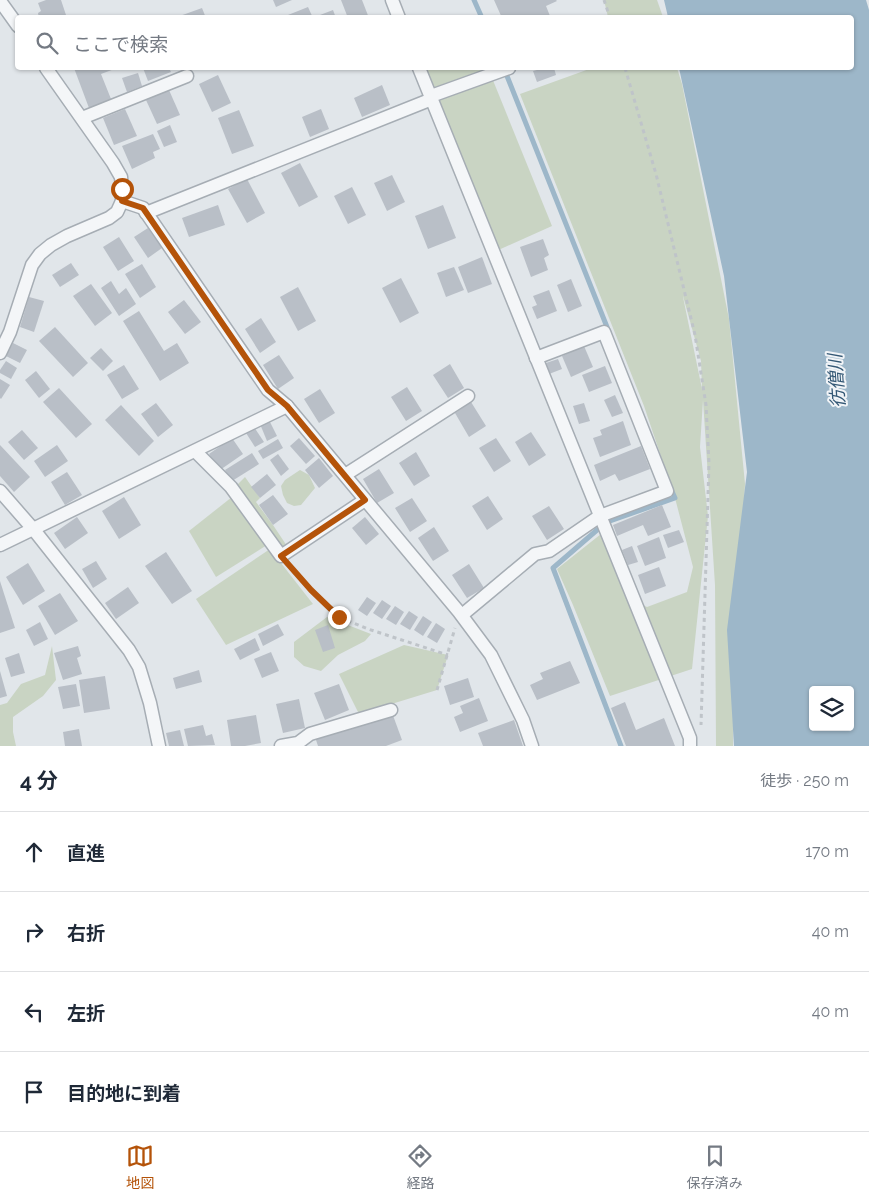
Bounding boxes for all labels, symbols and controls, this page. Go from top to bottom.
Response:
search box [15,15,854,70]
icon: search [33,29,61,57]
text: ここで検索 [73,33,168,55]
route start [111,178,134,201]
water label: 彷僧川 [824,351,849,409]
route end [328,606,351,629]
map controls [809,686,854,731]
button: layers [809,686,854,731]
text: 4 分 [20,768,58,793]
text: 徒歩 · 250 m [760,771,849,790]
icon: ahead [20,838,48,866]
text: 直進 [67,842,105,864]
text: 170 m [805,842,849,861]
icon: right [20,918,48,946]
text: 右折 [67,922,105,944]
text: 40 m [812,922,849,941]
icon: left [20,998,48,1026]
text: 左折 [67,1002,105,1024]
text: 40 m [812,1002,849,1021]
icon: arrive [20,1078,48,1106]
text: 目的地に到着 [67,1082,181,1104]
tab: 地図 [126,1142,154,1192]
tab: 経路 [406,1142,434,1192]
tab: 保存済み [687,1142,743,1192]

